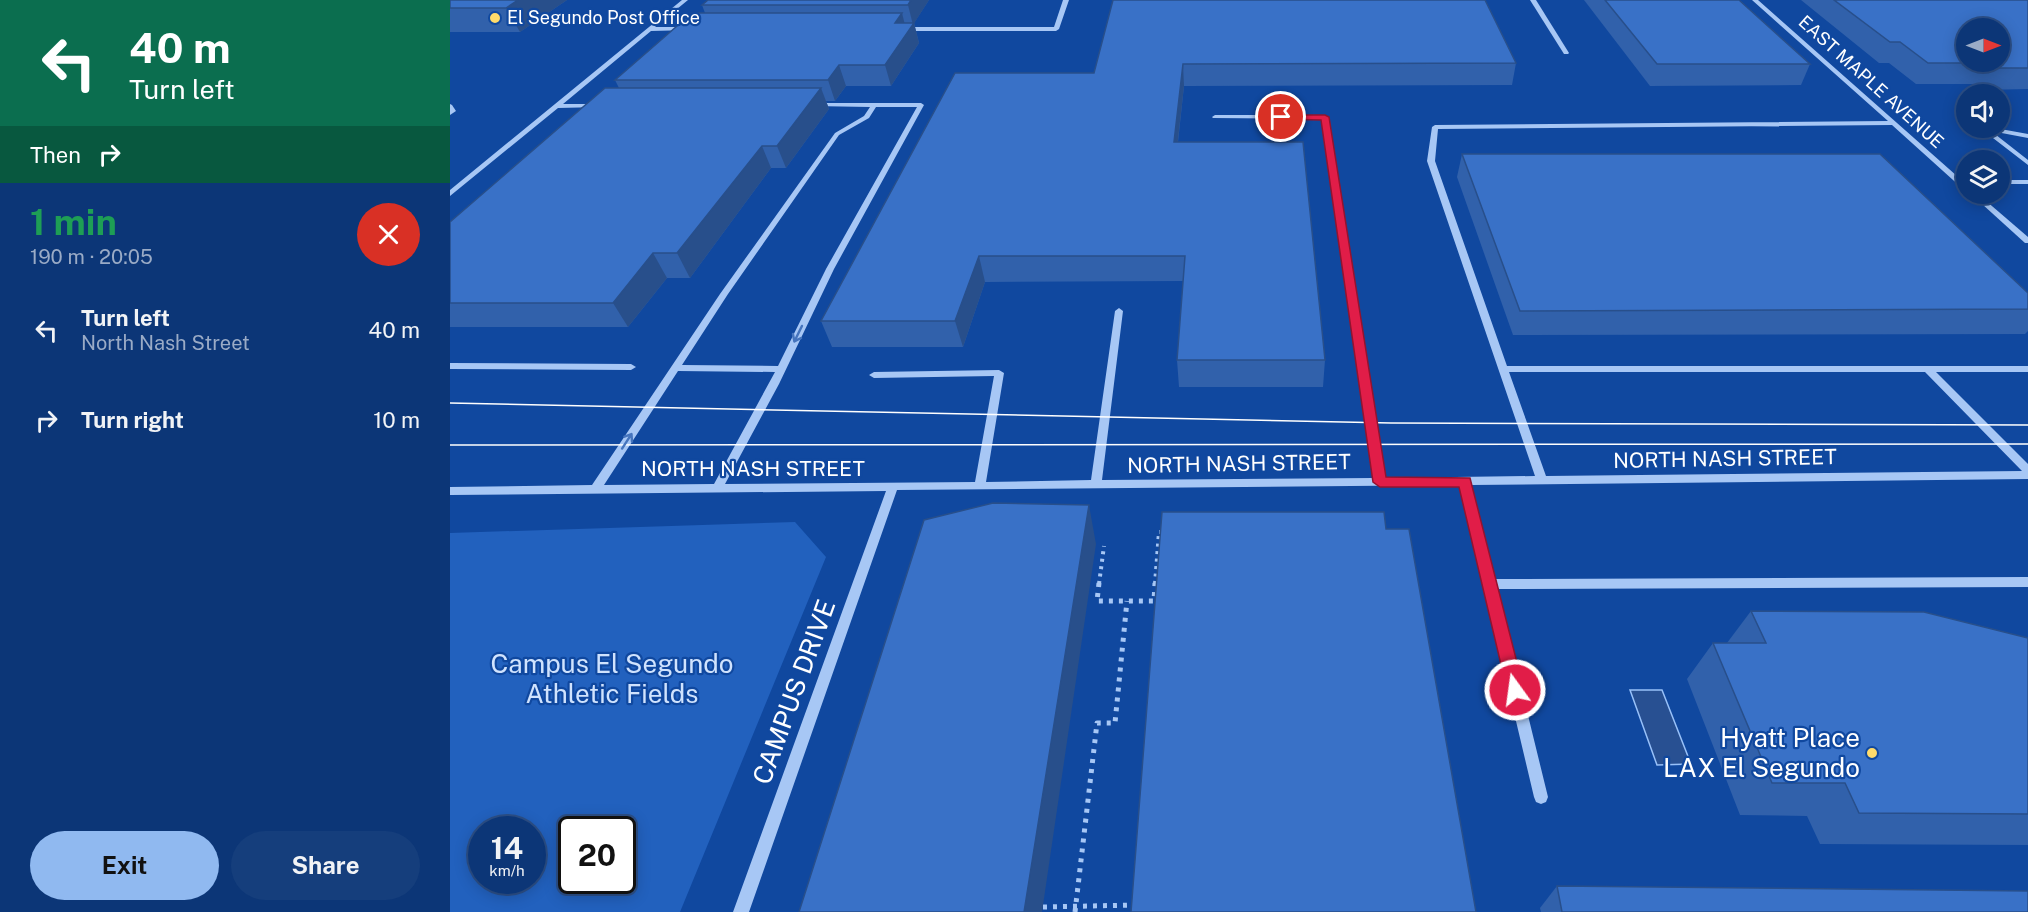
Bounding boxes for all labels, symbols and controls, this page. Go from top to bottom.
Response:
place label: El Segundo Post Office [507,7,700,28]
marker: El Segundo Post Office [488,11,502,25]
street label: EAST MAPLE AVENUE [1794,11,1948,152]
north arrow [1956,18,2010,72]
map controls [1956,18,2010,204]
text: 40 m [129,23,231,72]
icon: left [30,24,108,102]
text: Turn left [129,73,235,105]
button: sound [1956,84,2010,138]
pin [1255,91,1306,142]
icon: arrive [1264,100,1297,133]
icon: right [93,138,126,171]
text: Then [30,142,81,168]
button: layers [1956,150,2010,204]
text: 1 min [30,201,117,243]
button: close [357,203,420,266]
text: 190 m · 20:05 [30,245,153,269]
text: Turn left [81,305,170,331]
icon: left [30,314,63,347]
text: 40 m [368,317,420,343]
one-way arrow [792,325,804,343]
text: North Nash Street [81,331,250,355]
icon: right [30,404,63,437]
text: Turn right [81,407,184,433]
text: 10 m [373,407,420,433]
one-way arrow [621,433,633,450]
street label: NORTH NASH STREET [1613,444,1837,473]
street label: NORTH NASH STREET [1127,449,1351,478]
street label: NORTH NASH STREET [641,456,865,481]
street label: CAMPUS DRIVE [746,595,841,788]
park label: Campus El Segundo Athletic Fields [491,648,733,709]
position arrow [1483,658,1547,722]
place label: Hyatt Place LAX El Segundo [1663,722,1860,783]
marker: Hyatt Place LAX El Segundo [1865,746,1879,760]
speed limit sign: 20 [558,816,636,894]
text: 14 [491,830,523,866]
button: Exit [30,831,219,900]
button: Share [231,831,420,900]
text: km/h [489,862,525,879]

